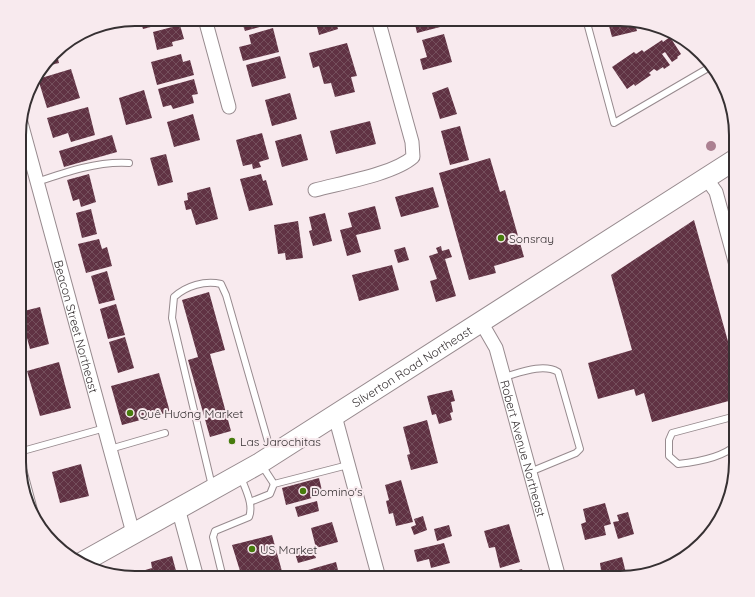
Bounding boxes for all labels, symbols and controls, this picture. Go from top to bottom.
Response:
place label: Sonsray [509,231,554,246]
marker: Sonsray [496,233,506,243]
street label: Beacon Street Northeast [51,258,102,395]
street label: Silverton Road Northeast [349,322,474,410]
street label: Robert Avenue Northeast [498,378,549,518]
place label: Quê Hương Market [138,406,243,421]
marker: Quê Hương Market [125,408,135,418]
place label: Las Jarochitas [240,434,321,449]
marker: Las Jarochitas [227,436,237,446]
place label: Domino's [311,484,363,499]
marker: Domino's [298,486,308,496]
place label: US Market [260,542,317,557]
marker: US Market [247,544,257,554]

